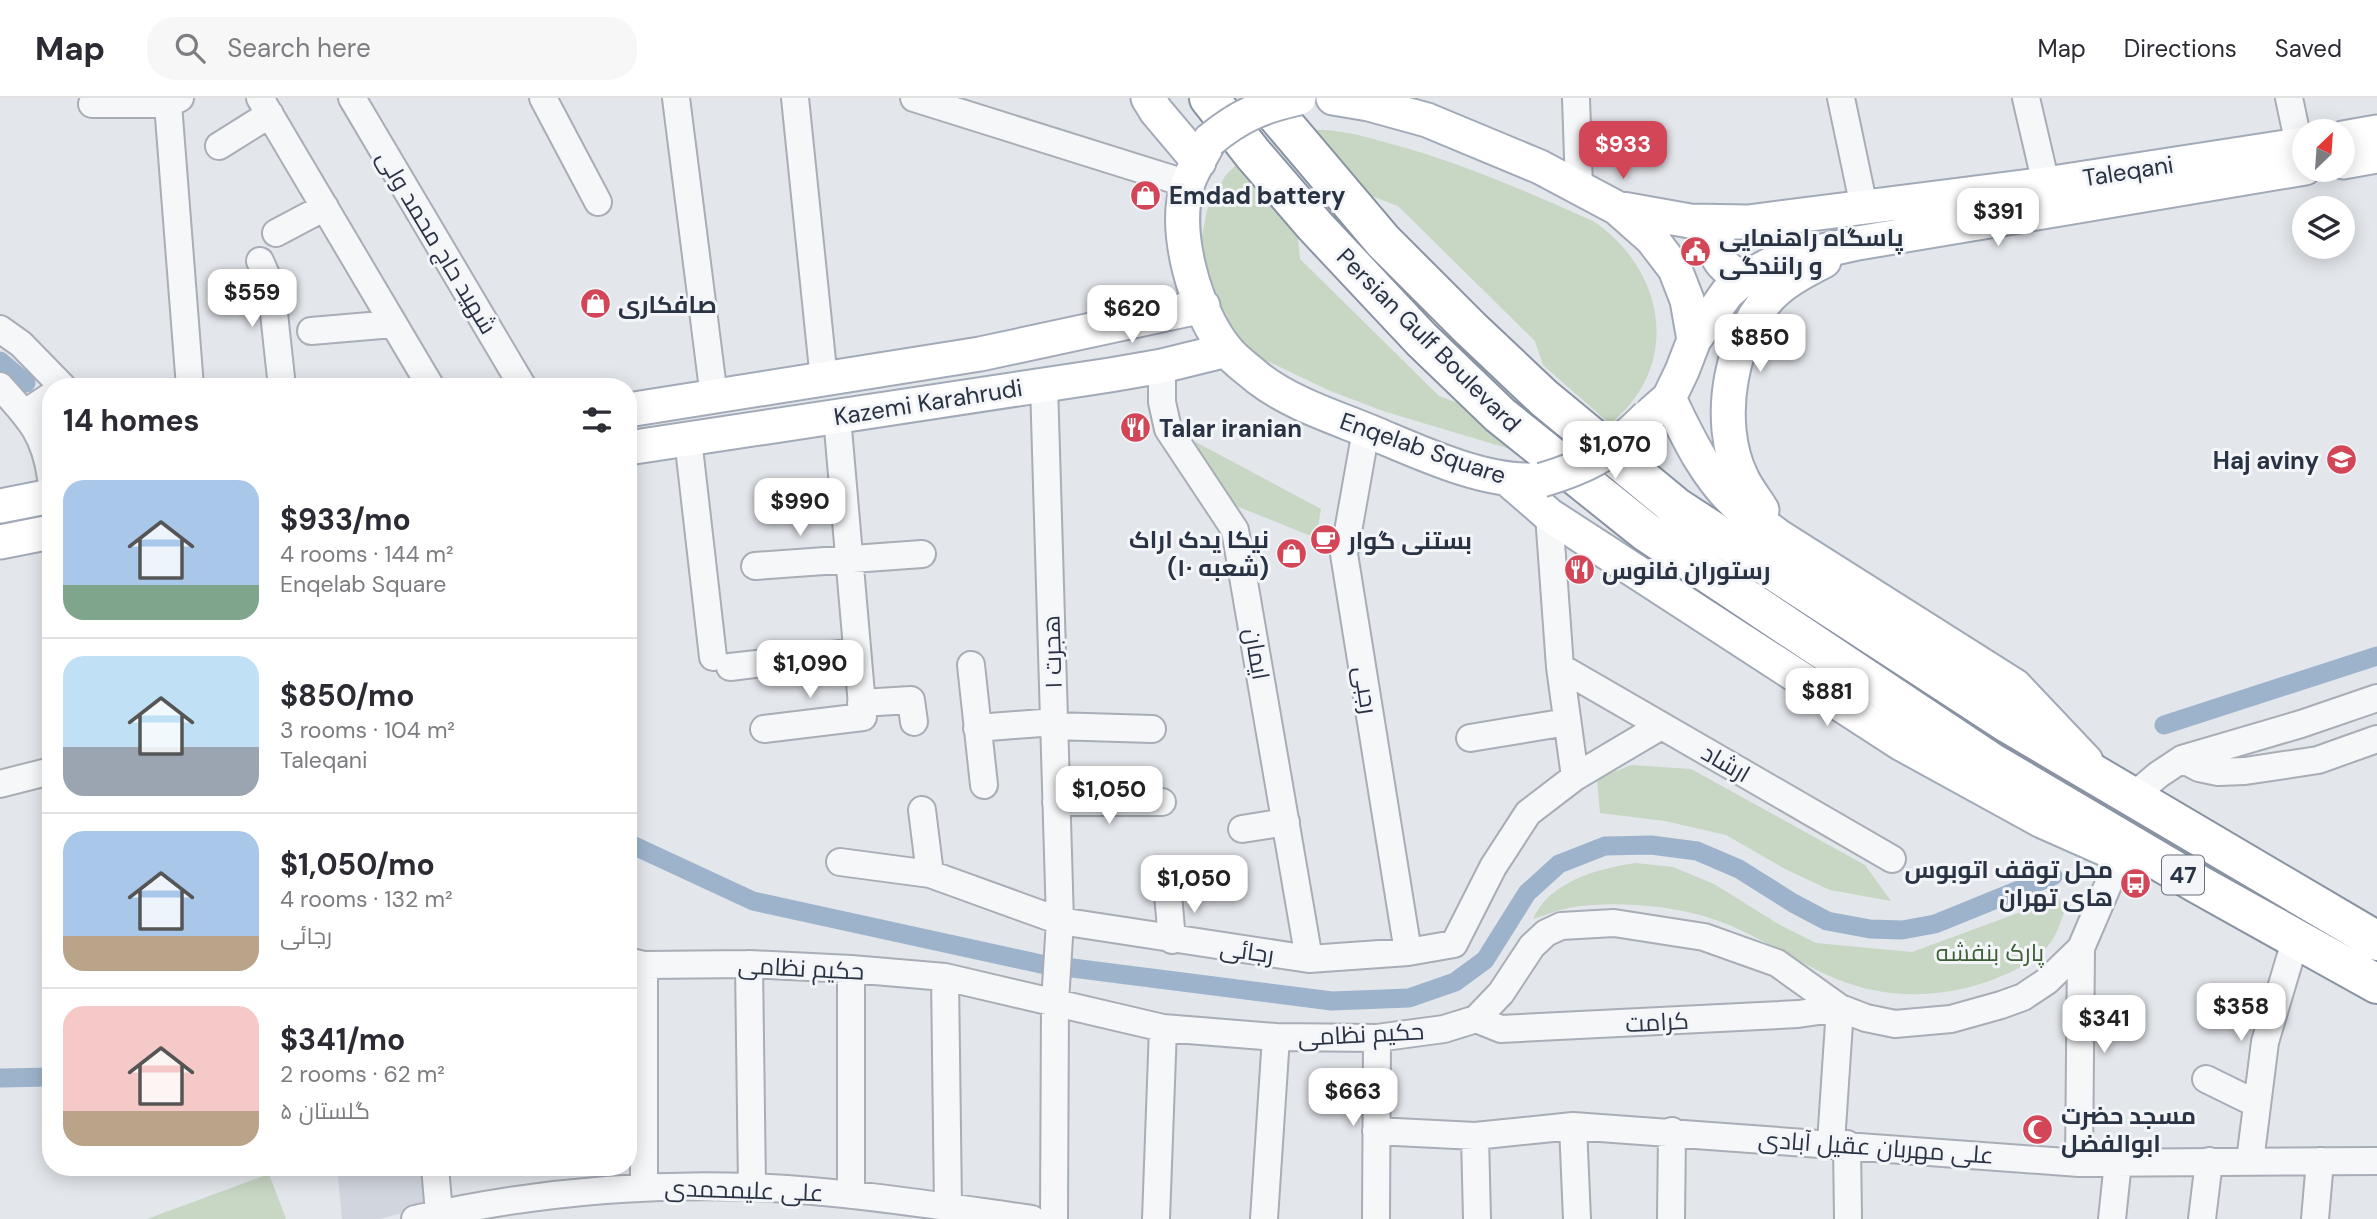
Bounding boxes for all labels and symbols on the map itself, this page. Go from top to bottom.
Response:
north arrow [2292,119,2356,182]
pin: $933 [1582,122,1664,181]
street label: شهید حاج محمد ولی [369,144,504,340]
street label: Taleqani [2080,149,2176,193]
shop icon: Emdad battery [1129,178,1163,212]
place label: Emdad battery [1169,180,1346,211]
pin: $391 [1957,188,2039,248]
place label: پاسگاه راهنمایی و رانندگی [1719,222,1904,281]
public building icon: پاسگاه راهنمایی و رانندگی [1679,234,1713,268]
street label: Persian Gulf Boulevard [1330,241,1528,439]
pin: $559 [211,270,293,329]
pin: $620 [1091,286,1173,345]
shop icon: صافکاری [578,287,612,321]
place label: صافکاری [618,289,717,320]
pin: $850 [1719,314,1801,374]
street label: Kazemi Karahrudi [832,372,1024,432]
street label: Enqelab Square [1336,405,1510,491]
restaurant icon: Talar iranian [1119,411,1153,445]
place label: Talar iranian [1159,413,1302,444]
pin: $1,070 [1558,422,1672,481]
school or university icon: Haj aviny [2325,443,2359,477]
place label: Haj aviny [2213,445,2319,476]
pin: $990 [759,478,841,538]
cafe icon: بستنی گوار [1308,523,1342,557]
place label: نیکا یدک اراک (شعبه ۱۰) [1129,524,1269,583]
place label: بستنی گوار [1347,525,1472,556]
shop icon: نیکا یدک اراک (شعبه ۱۰) [1275,536,1309,570]
restaurant icon: رستوران فانوس [1562,553,1596,587]
place label: رستوران فانوس [1602,555,1770,586]
street label: هجرت ۱ [1035,615,1069,689]
street label: ایمان [1237,626,1277,682]
pin: $1,090 [753,640,867,700]
street label: رجبی [1347,664,1385,716]
pin: $881 [1786,668,1868,728]
street label: ارشاد [1696,737,1756,789]
pin: $1,050 [1052,766,1166,826]
place label: محل توقف اتوبوس های تهران [1904,854,2113,913]
pin: $1,050 [1137,856,1251,915]
road number: 47 [2162,856,2204,894]
bus stop icon: محل توقف اتوبوس های تهران [2119,866,2153,900]
street label: رجائی [1218,932,1276,970]
park label: پارک بنفشه [1936,937,2045,969]
street label: حکیم نظامی [737,949,865,988]
pin: $358 [2200,984,2282,1043]
pin: $341 [2063,996,2145,1055]
street label: کرامت [1624,1005,1690,1039]
street label: حکیم نظامی [1297,1015,1425,1054]
pin: $663 [1312,1068,1394,1128]
place label: مسجد حضرت ابوالفضل [2061,1100,2196,1159]
mosque icon: مسجد حضرت ابوالفضل [2021,1112,2055,1146]
street label: علی مهربان عقیل آبادی [1757,1123,1995,1171]
street label: علی علیمحمدی [664,1172,824,1208]

